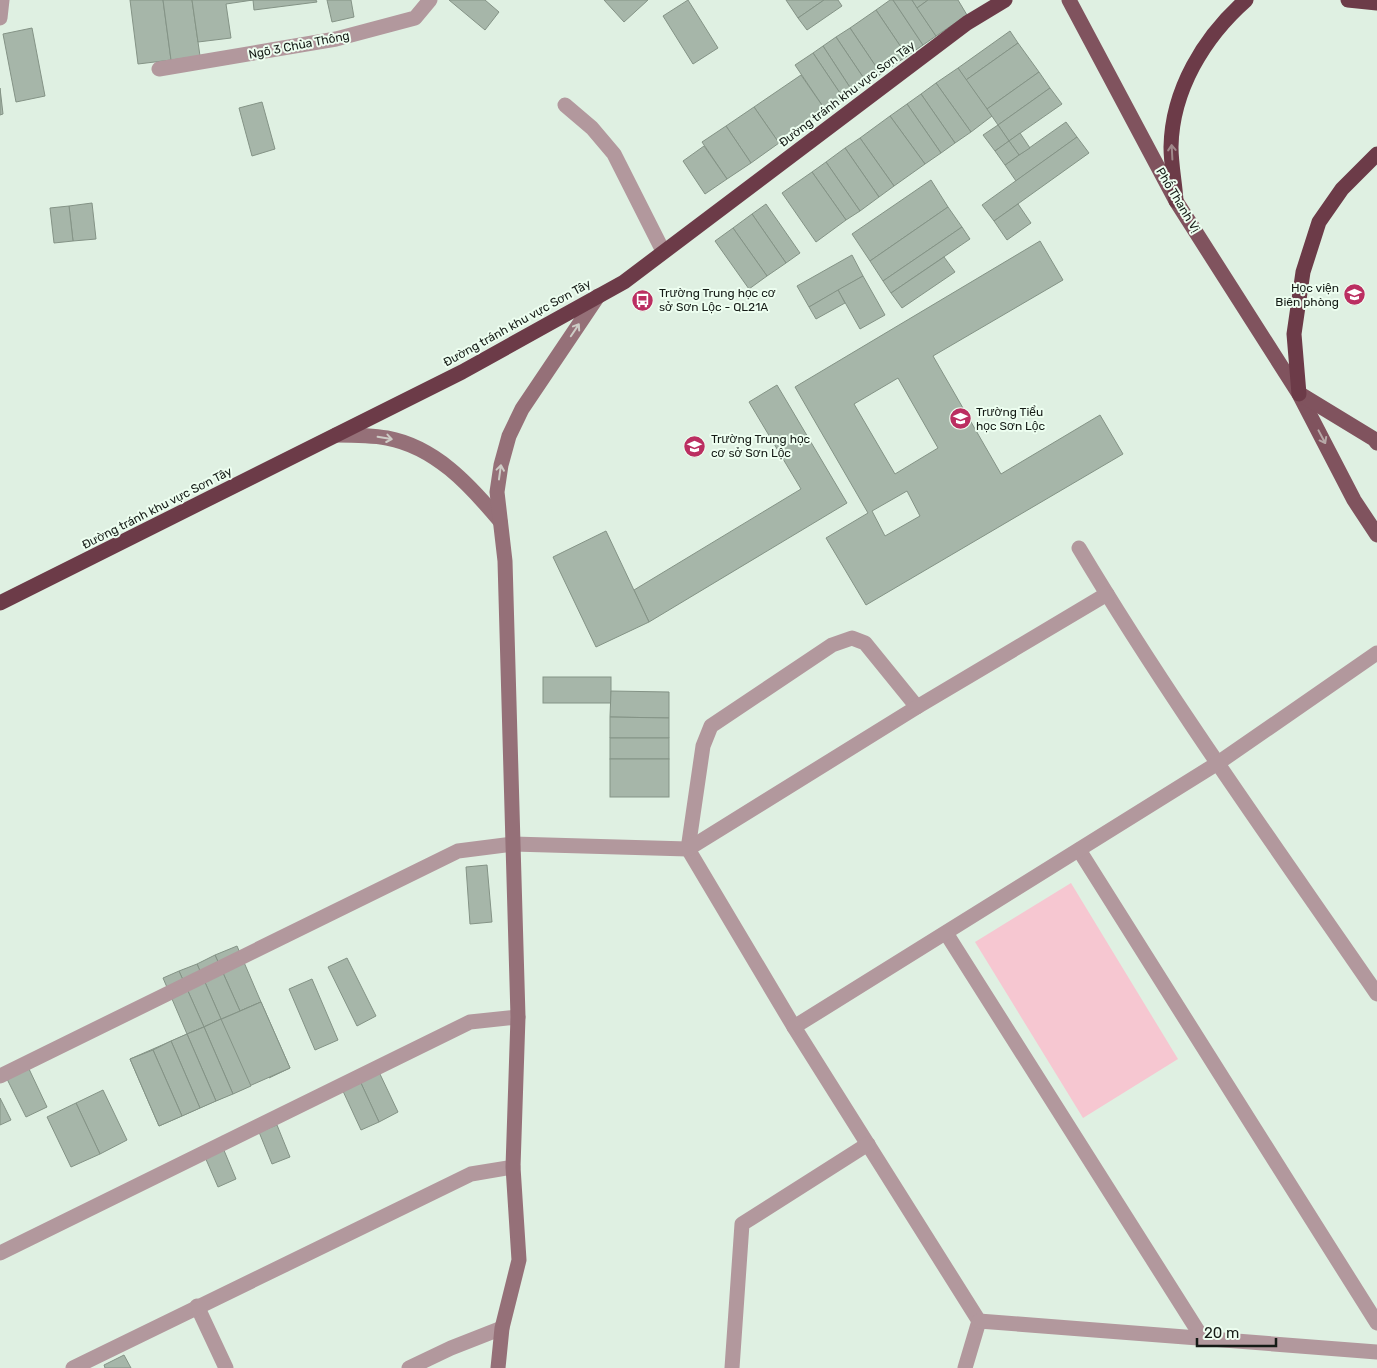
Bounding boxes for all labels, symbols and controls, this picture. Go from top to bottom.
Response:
street label: Ngõ 3 Chùa Thông [247,28,351,62]
street label: Đường tránh khu vực Sơn Tây [776,38,918,150]
one-way arrow [1167,145,1176,161]
street label: Phố Thanh Vị [1153,165,1203,235]
street label: Đường tránh khu vực Sơn Tây [441,276,594,369]
place label: Học viện Biên phòng [1275,281,1339,309]
school or university icon: Học viện Biên phòng [1343,283,1367,307]
place label: Trường Trung học cơ sở Sơn Lộc - QL21A [659,286,776,314]
bus stop icon: Trường Trung học cơ sở Sơn Lộc - QL21A [631,288,655,312]
one-way arrow [570,323,580,337]
place label: Trường Tiểu học Sơn Lộc [976,405,1046,433]
school or university icon: Trường Tiểu học Sơn Lộc [948,407,972,431]
one-way arrow [1317,429,1327,444]
place label: Trường Trung học cơ sở Sơn Lộc [711,432,811,460]
one-way arrow [376,433,392,443]
school or university icon: Trường Trung học cơ sở Sơn Lộc [683,434,707,458]
street label: Đường tránh khu vực Sơn Tây [80,464,235,552]
one-way arrow [495,465,505,481]
scale bar [1197,1316,1276,1348]
text: 20 m [1204,1324,1239,1342]

